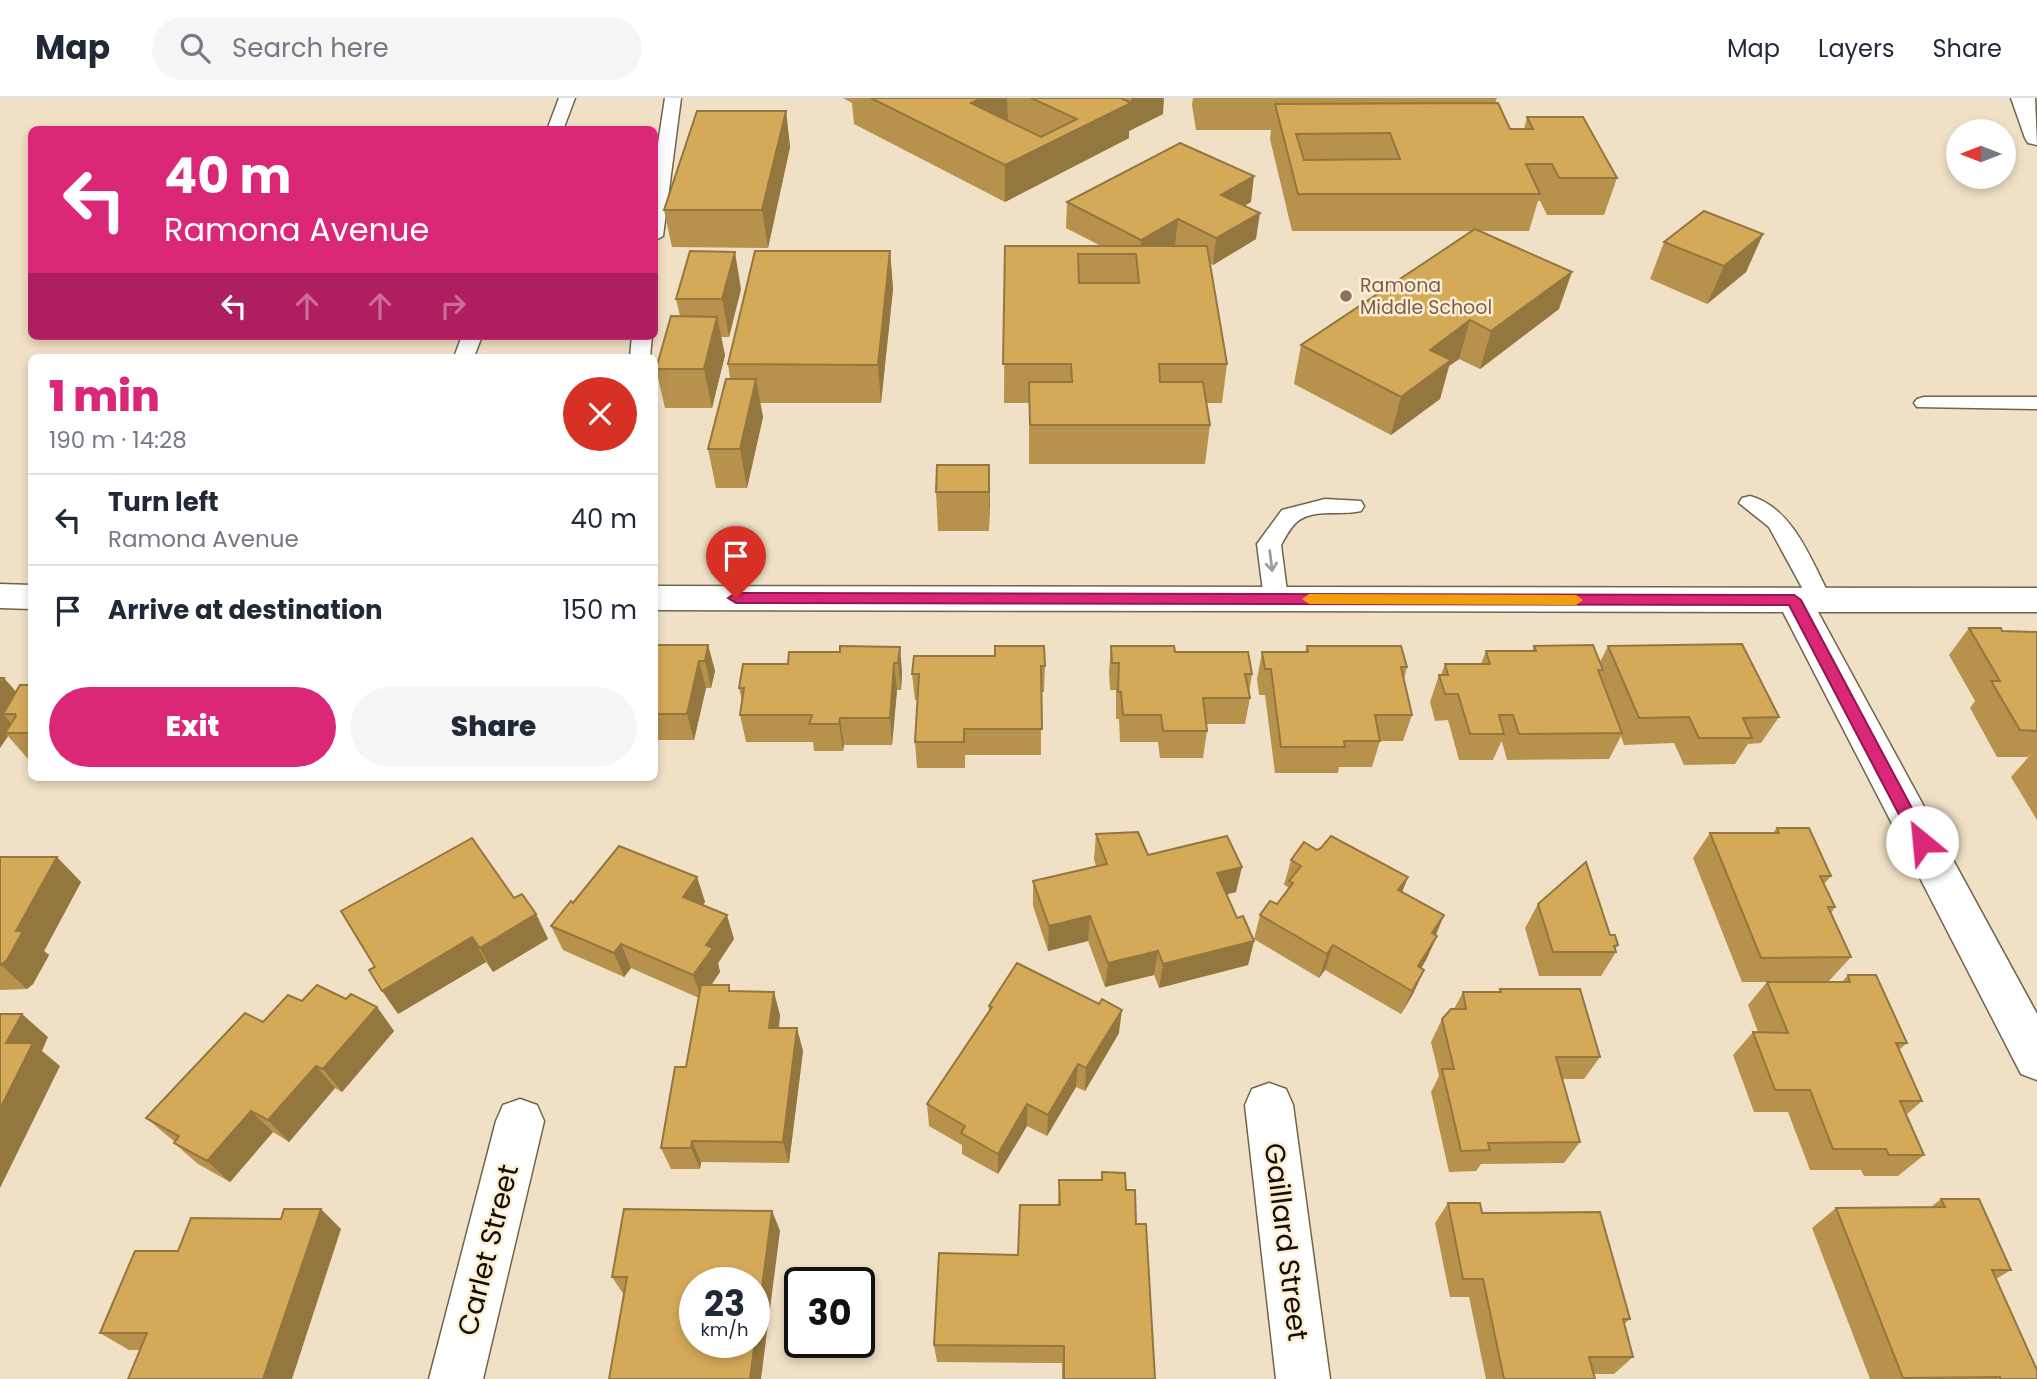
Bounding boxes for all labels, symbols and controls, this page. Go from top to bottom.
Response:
search box [152,17,642,80]
text: Map [35,24,110,71]
icon: search [176,29,214,67]
text: Search here [232,30,389,66]
text: Map [1727,32,1780,65]
text: Layers [1818,32,1894,65]
text: Share [1932,32,2002,65]
north arrow [1946,119,2016,189]
map controls [1946,119,2016,189]
text: 40 m [164,142,291,210]
icon: left [49,154,140,245]
text: Ramona Avenue [164,207,429,252]
place label: Ramona Middle School [1360,272,1492,321]
icon: left [215,287,253,325]
icon: ahead [288,287,326,325]
icon: ahead [361,287,399,325]
icon: right [434,287,472,325]
marker: Ramona Middle School [1338,288,1354,304]
text: 1 min [49,367,160,426]
button: close [563,377,637,451]
text: 190 m · 14:28 [49,424,187,456]
text: Turn left [108,484,219,520]
icon: left [49,501,87,539]
text: 40 m [571,501,637,537]
text: Ramona Avenue [108,523,299,555]
pin [706,526,766,598]
icon: arrive [717,537,755,575]
one-way arrow [1265,549,1278,572]
icon: arrive [49,592,87,630]
text: Arrive at destination [108,592,383,628]
text: 150 m [562,592,637,628]
button: Exit [49,687,336,767]
button: Share [350,687,637,767]
position arrow [1885,805,1959,879]
street label: Gaillard Street [1255,1141,1317,1343]
street label: Carlet Street [448,1160,528,1340]
speed limit sign: 30 [784,1267,875,1358]
text: 23 [704,1279,745,1328]
text: km/h [701,1317,748,1342]

